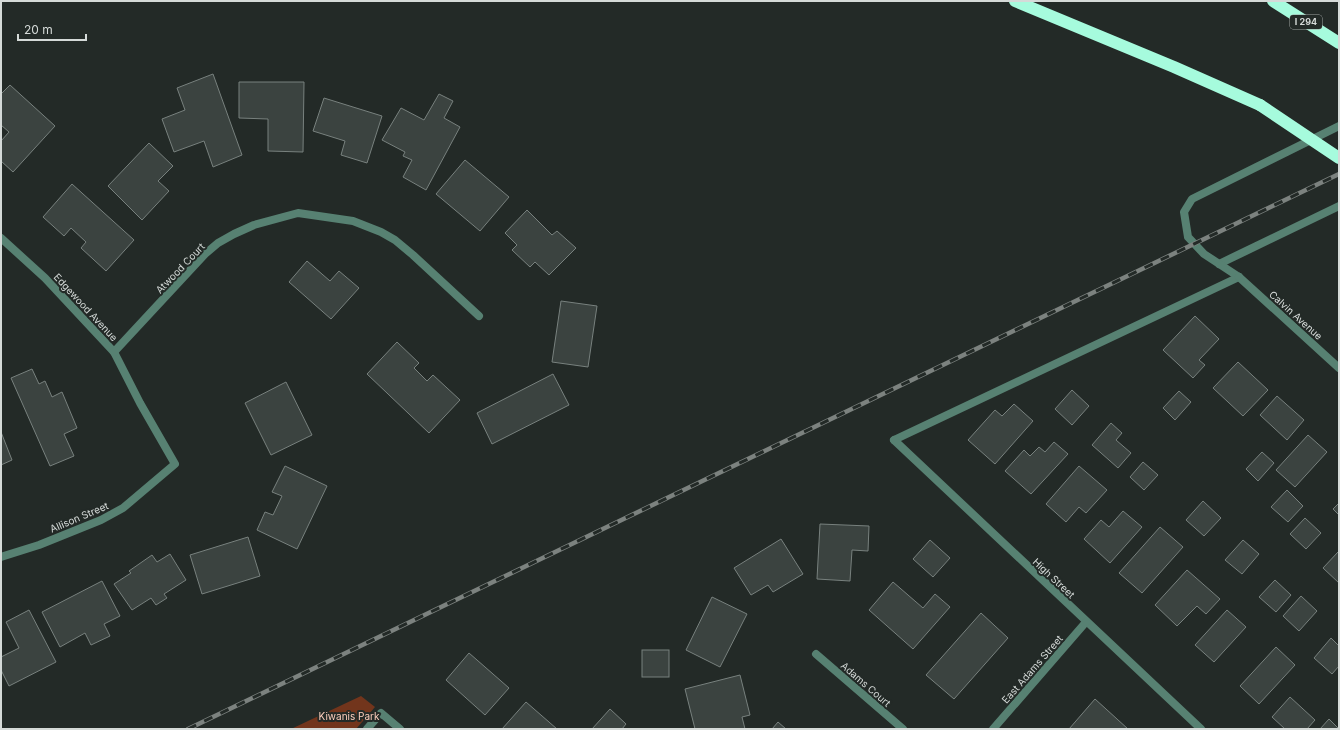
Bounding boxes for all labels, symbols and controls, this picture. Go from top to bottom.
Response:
road number: I 294 [1290,15,1322,29]
scale bar [18,16,86,42]
text: 20 m [24,22,53,37]
street label: Atwood Court [153,240,208,296]
street label: Edgewood Avenue [52,271,120,343]
street label: Calvin Avenue [1267,288,1325,342]
street label: Allison Street [48,499,111,535]
street label: High Street [1031,556,1078,601]
street label: East Adams Street [999,632,1065,706]
street label: Adams Court [839,659,894,709]
park label: Kiwanis Park [319,710,380,722]

